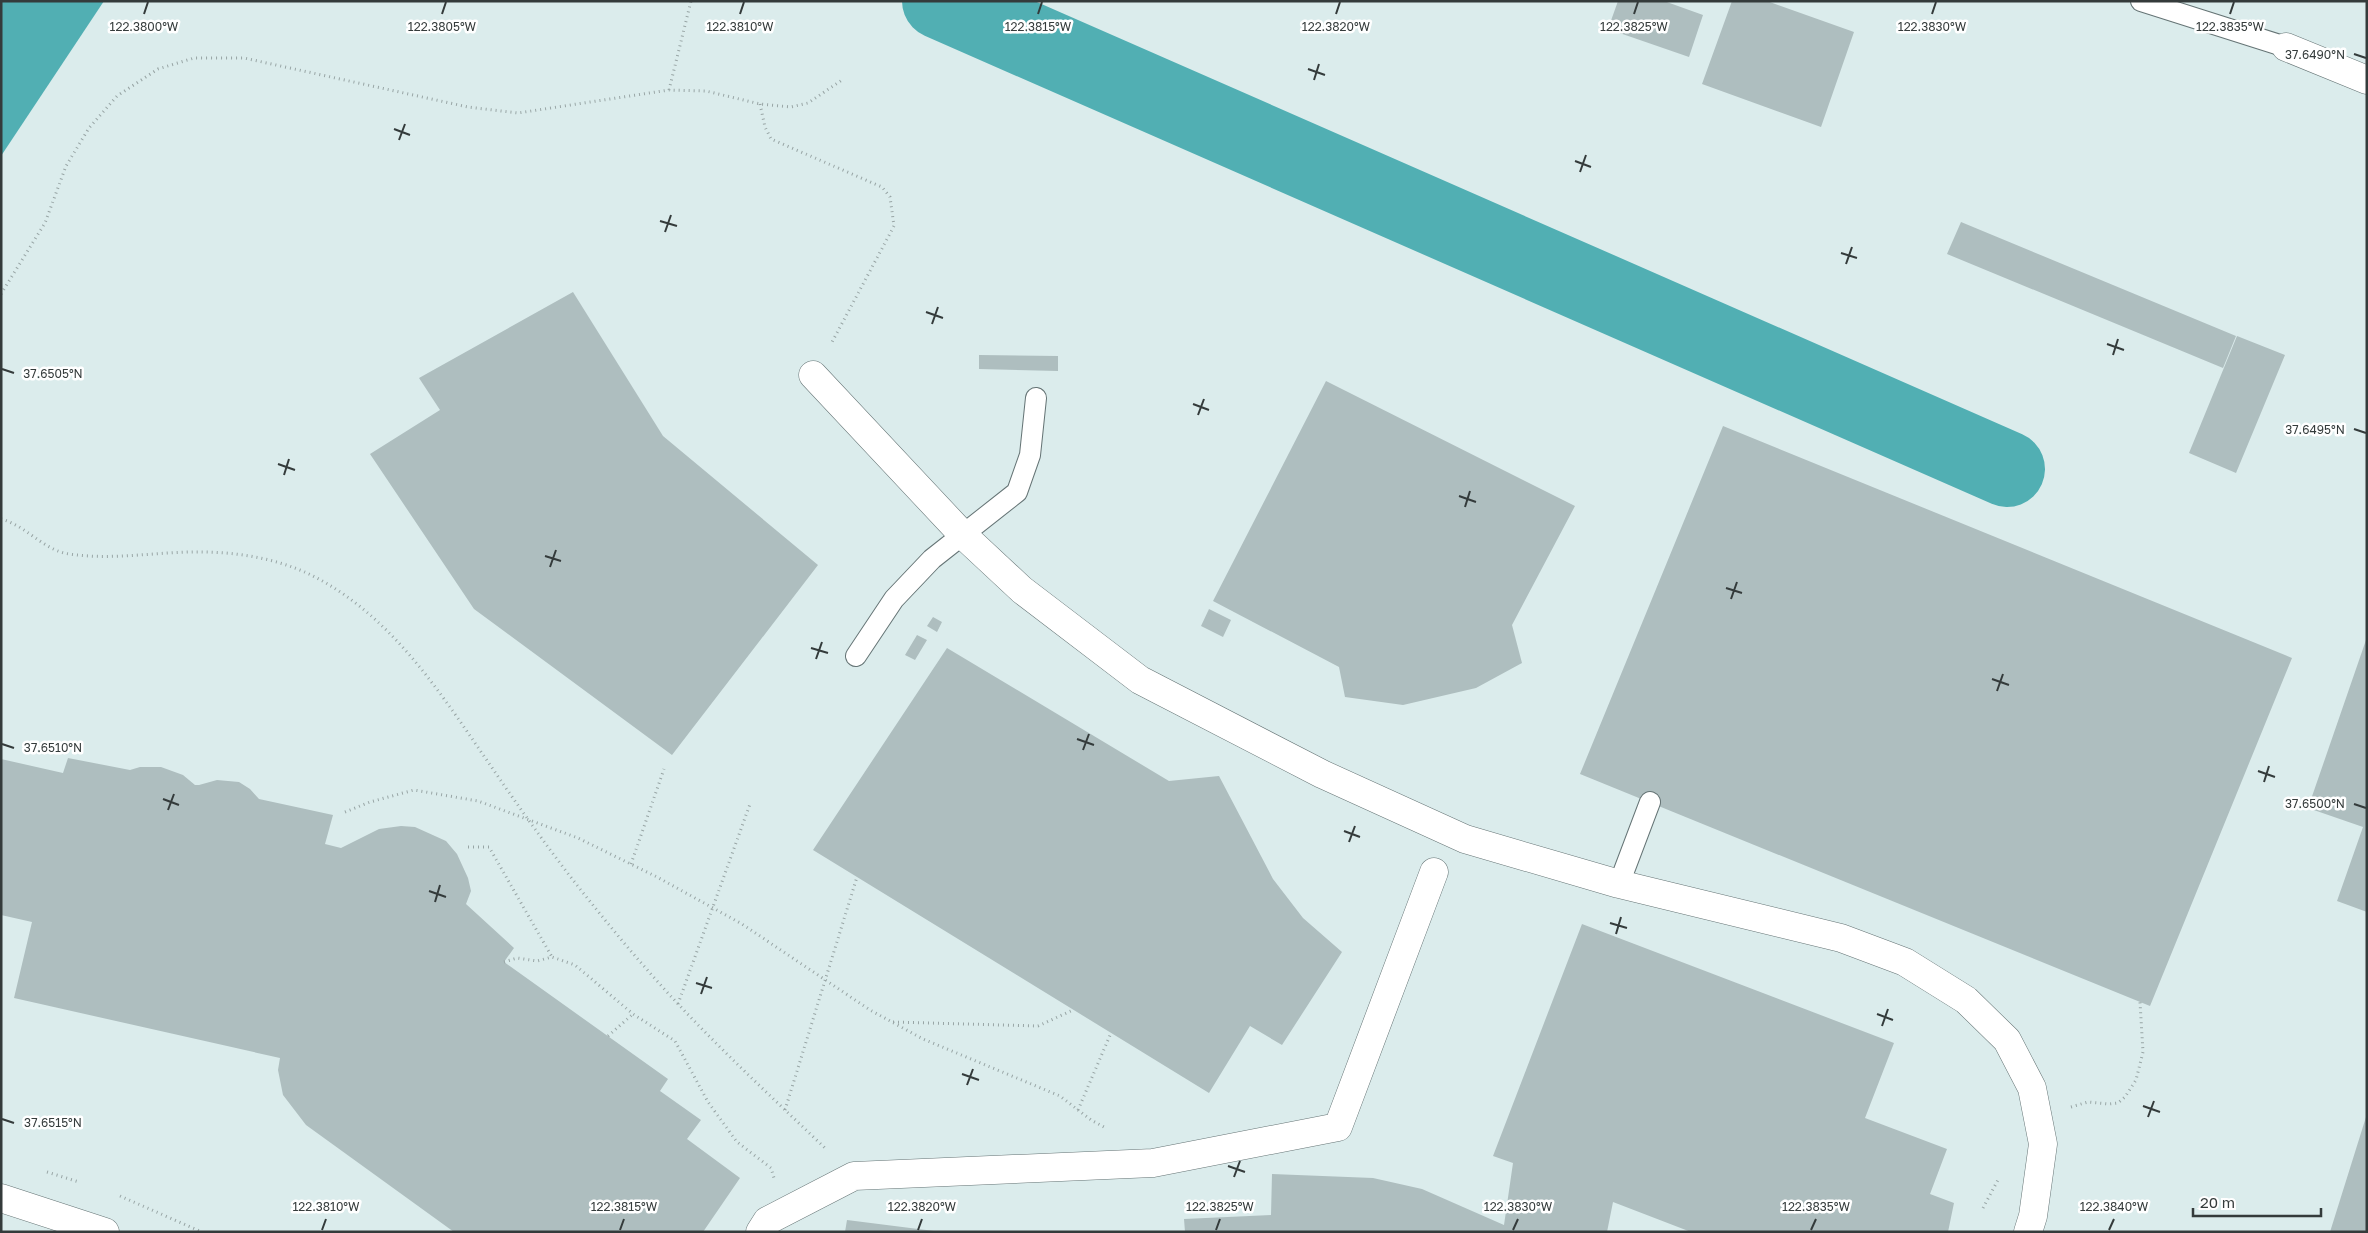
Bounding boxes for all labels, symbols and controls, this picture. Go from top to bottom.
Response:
text: 122.3800°W [110,19,179,34]
text: 122.3805°W [408,19,477,34]
text: 122.3810°W [706,19,774,34]
text: 122.3815°W [1005,19,1072,34]
text: 122.3820°W [1302,19,1371,34]
text: 122.3825°W [1600,19,1668,34]
text: 122.3830°W [1898,19,1967,34]
text: 122.3835°W [2196,19,2264,34]
text: 37.6490°N [2285,47,2345,62]
text: 37.6505°N [23,366,83,381]
text: 37.6495°N [2285,422,2345,437]
text: 37.6510°N [24,740,82,755]
text: 37.6500°N [2285,796,2345,811]
text: 37.6515°N [24,1115,82,1130]
scale bar [2193,1186,2320,1218]
text: 20 m [2200,1193,2235,1211]
text: 122.3810°W [292,1199,360,1214]
text: 122.3815°W [591,1199,658,1214]
text: 122.3820°W [888,1199,957,1214]
text: 122.3825°W [1186,1199,1254,1214]
text: 122.3830°W [1484,1199,1553,1214]
text: 122.3835°W [1782,1199,1850,1214]
text: 122.3840°W [2080,1199,2149,1214]

